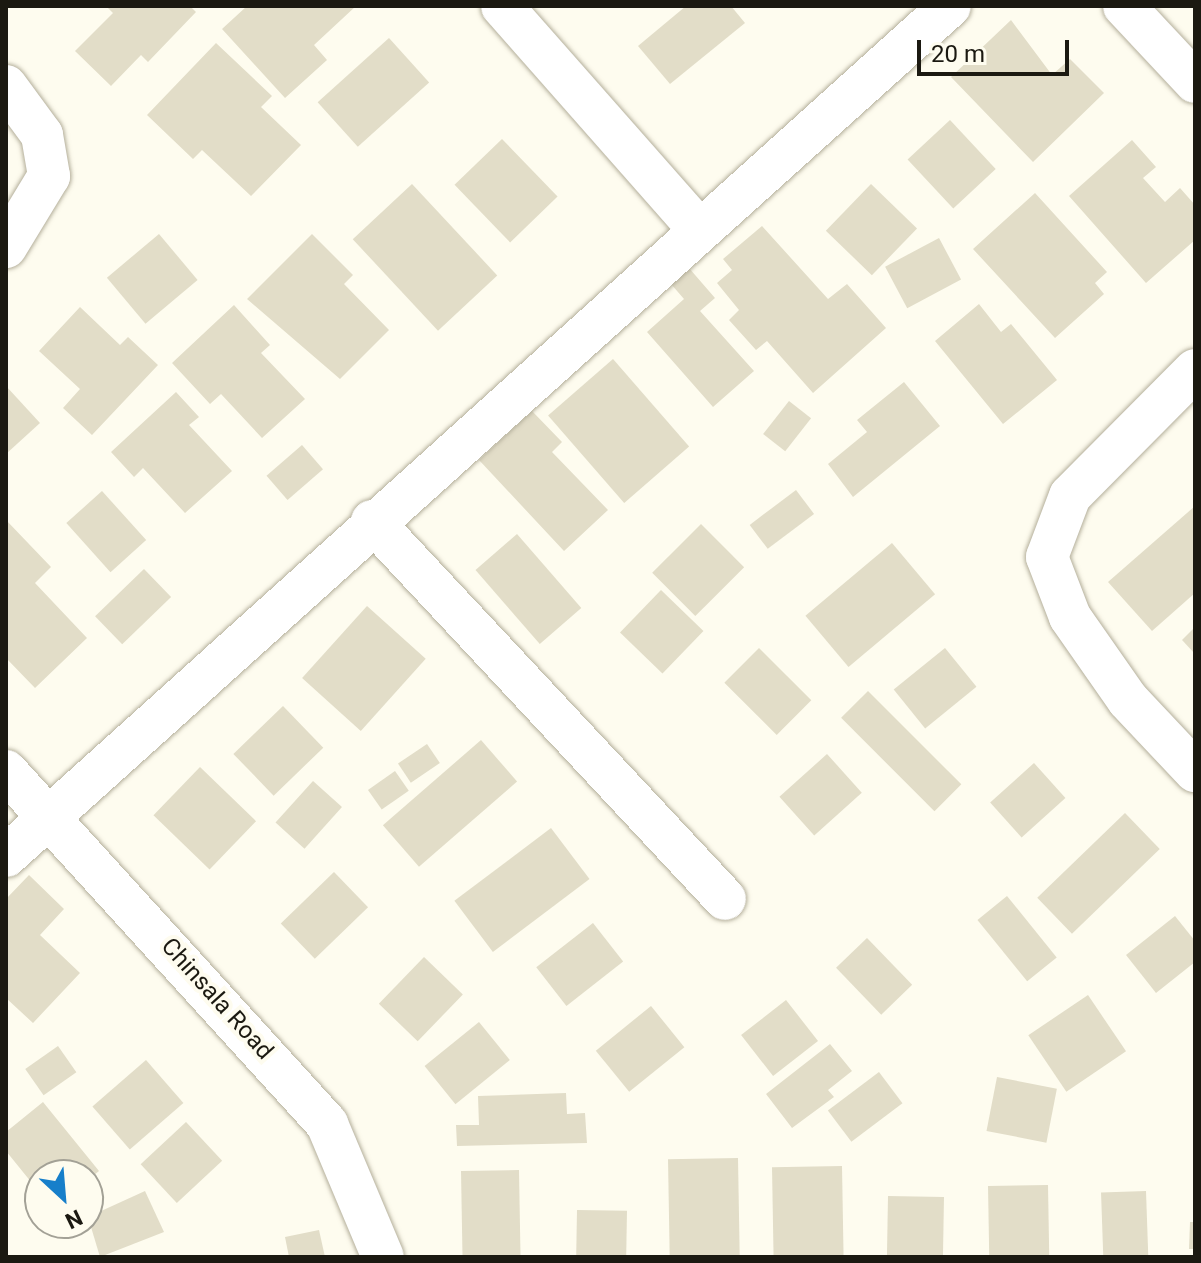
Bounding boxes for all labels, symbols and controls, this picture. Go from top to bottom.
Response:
scale bar [921,24,1073,74]
text: 20 m [931,40,985,68]
street label: Chinsala Road [155,932,279,1066]
north arrow [24,1159,104,1239]
text: N [61,1205,86,1234]

